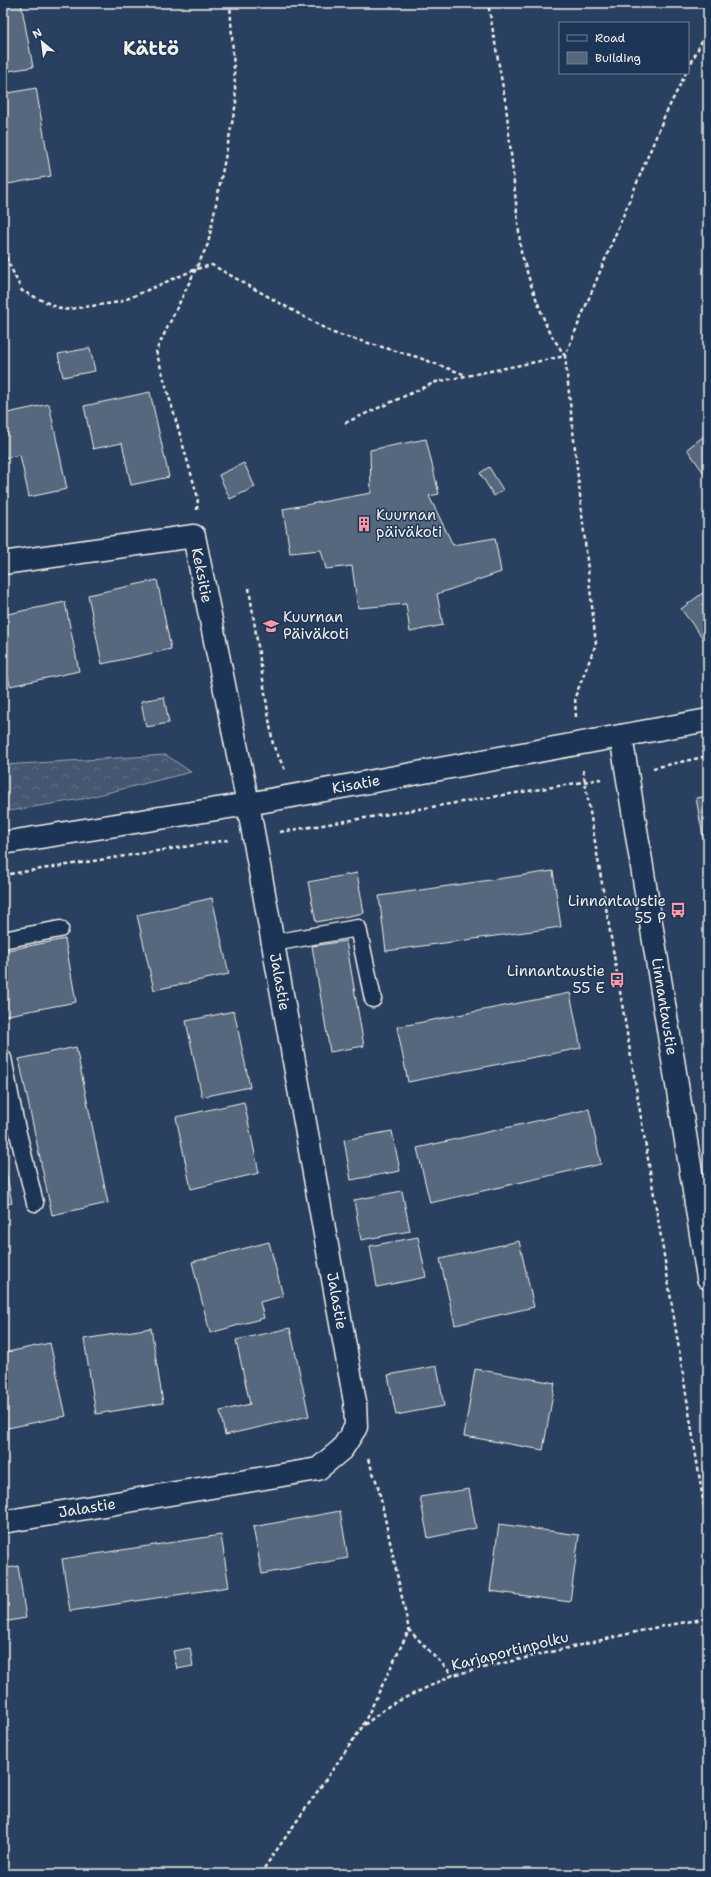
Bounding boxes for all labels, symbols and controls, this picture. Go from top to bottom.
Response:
north arrow [22,22,62,62]
legend [559,22,689,74]
text: N [30,25,45,42]
text: Road [595,30,626,46]
district label: Kättö [123,36,179,61]
text: Building [595,50,641,66]
place label: Kuurnan päiväkoti [376,505,442,542]
building icon: Kuurnan päiväkoti [355,515,373,533]
street label: Keksitie [187,546,217,605]
place label: Kuurnan Päiväkoti [283,607,349,644]
school or university icon: Kuurnan Päiväkoti [262,617,280,635]
street label: Kisatie [330,770,382,798]
place label: Linnantaustie 55 P [568,891,666,928]
bus stop icon: Linnantaustie 55 P [669,901,687,919]
street label: Jalastie [265,952,295,1012]
street label: Linnantaustie [647,956,682,1057]
place label: Linnantaustie 55 E [507,961,605,998]
bus stop icon: Linnantaustie 55 E [608,971,626,989]
street label: Jalastie [322,1271,352,1331]
street label: Jalastie [57,1494,117,1522]
street label: Karjaportinpolku [449,1627,571,1675]

